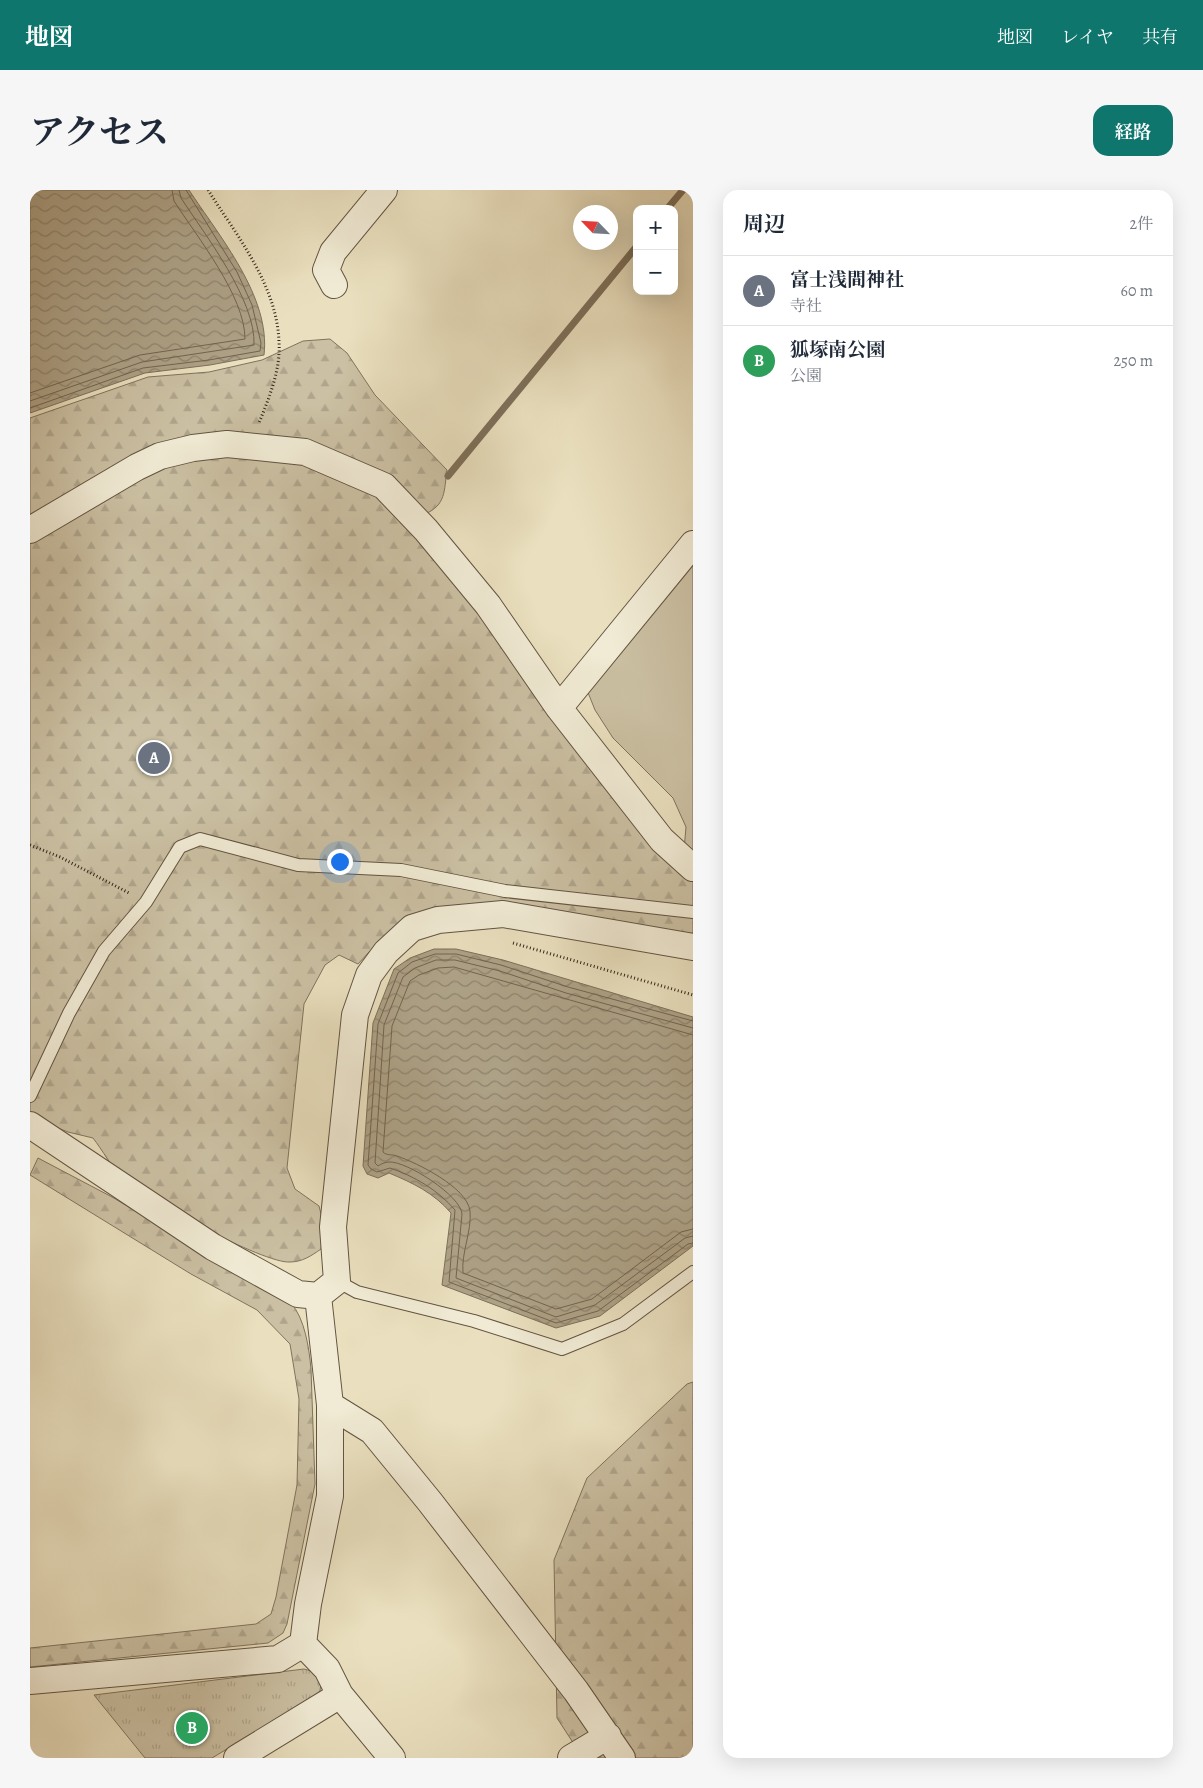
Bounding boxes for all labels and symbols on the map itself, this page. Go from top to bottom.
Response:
north arrow [573,205,618,250]
pin: A [138,739,170,777]
your location [327,849,353,875]
pin: B [176,1709,208,1747]

